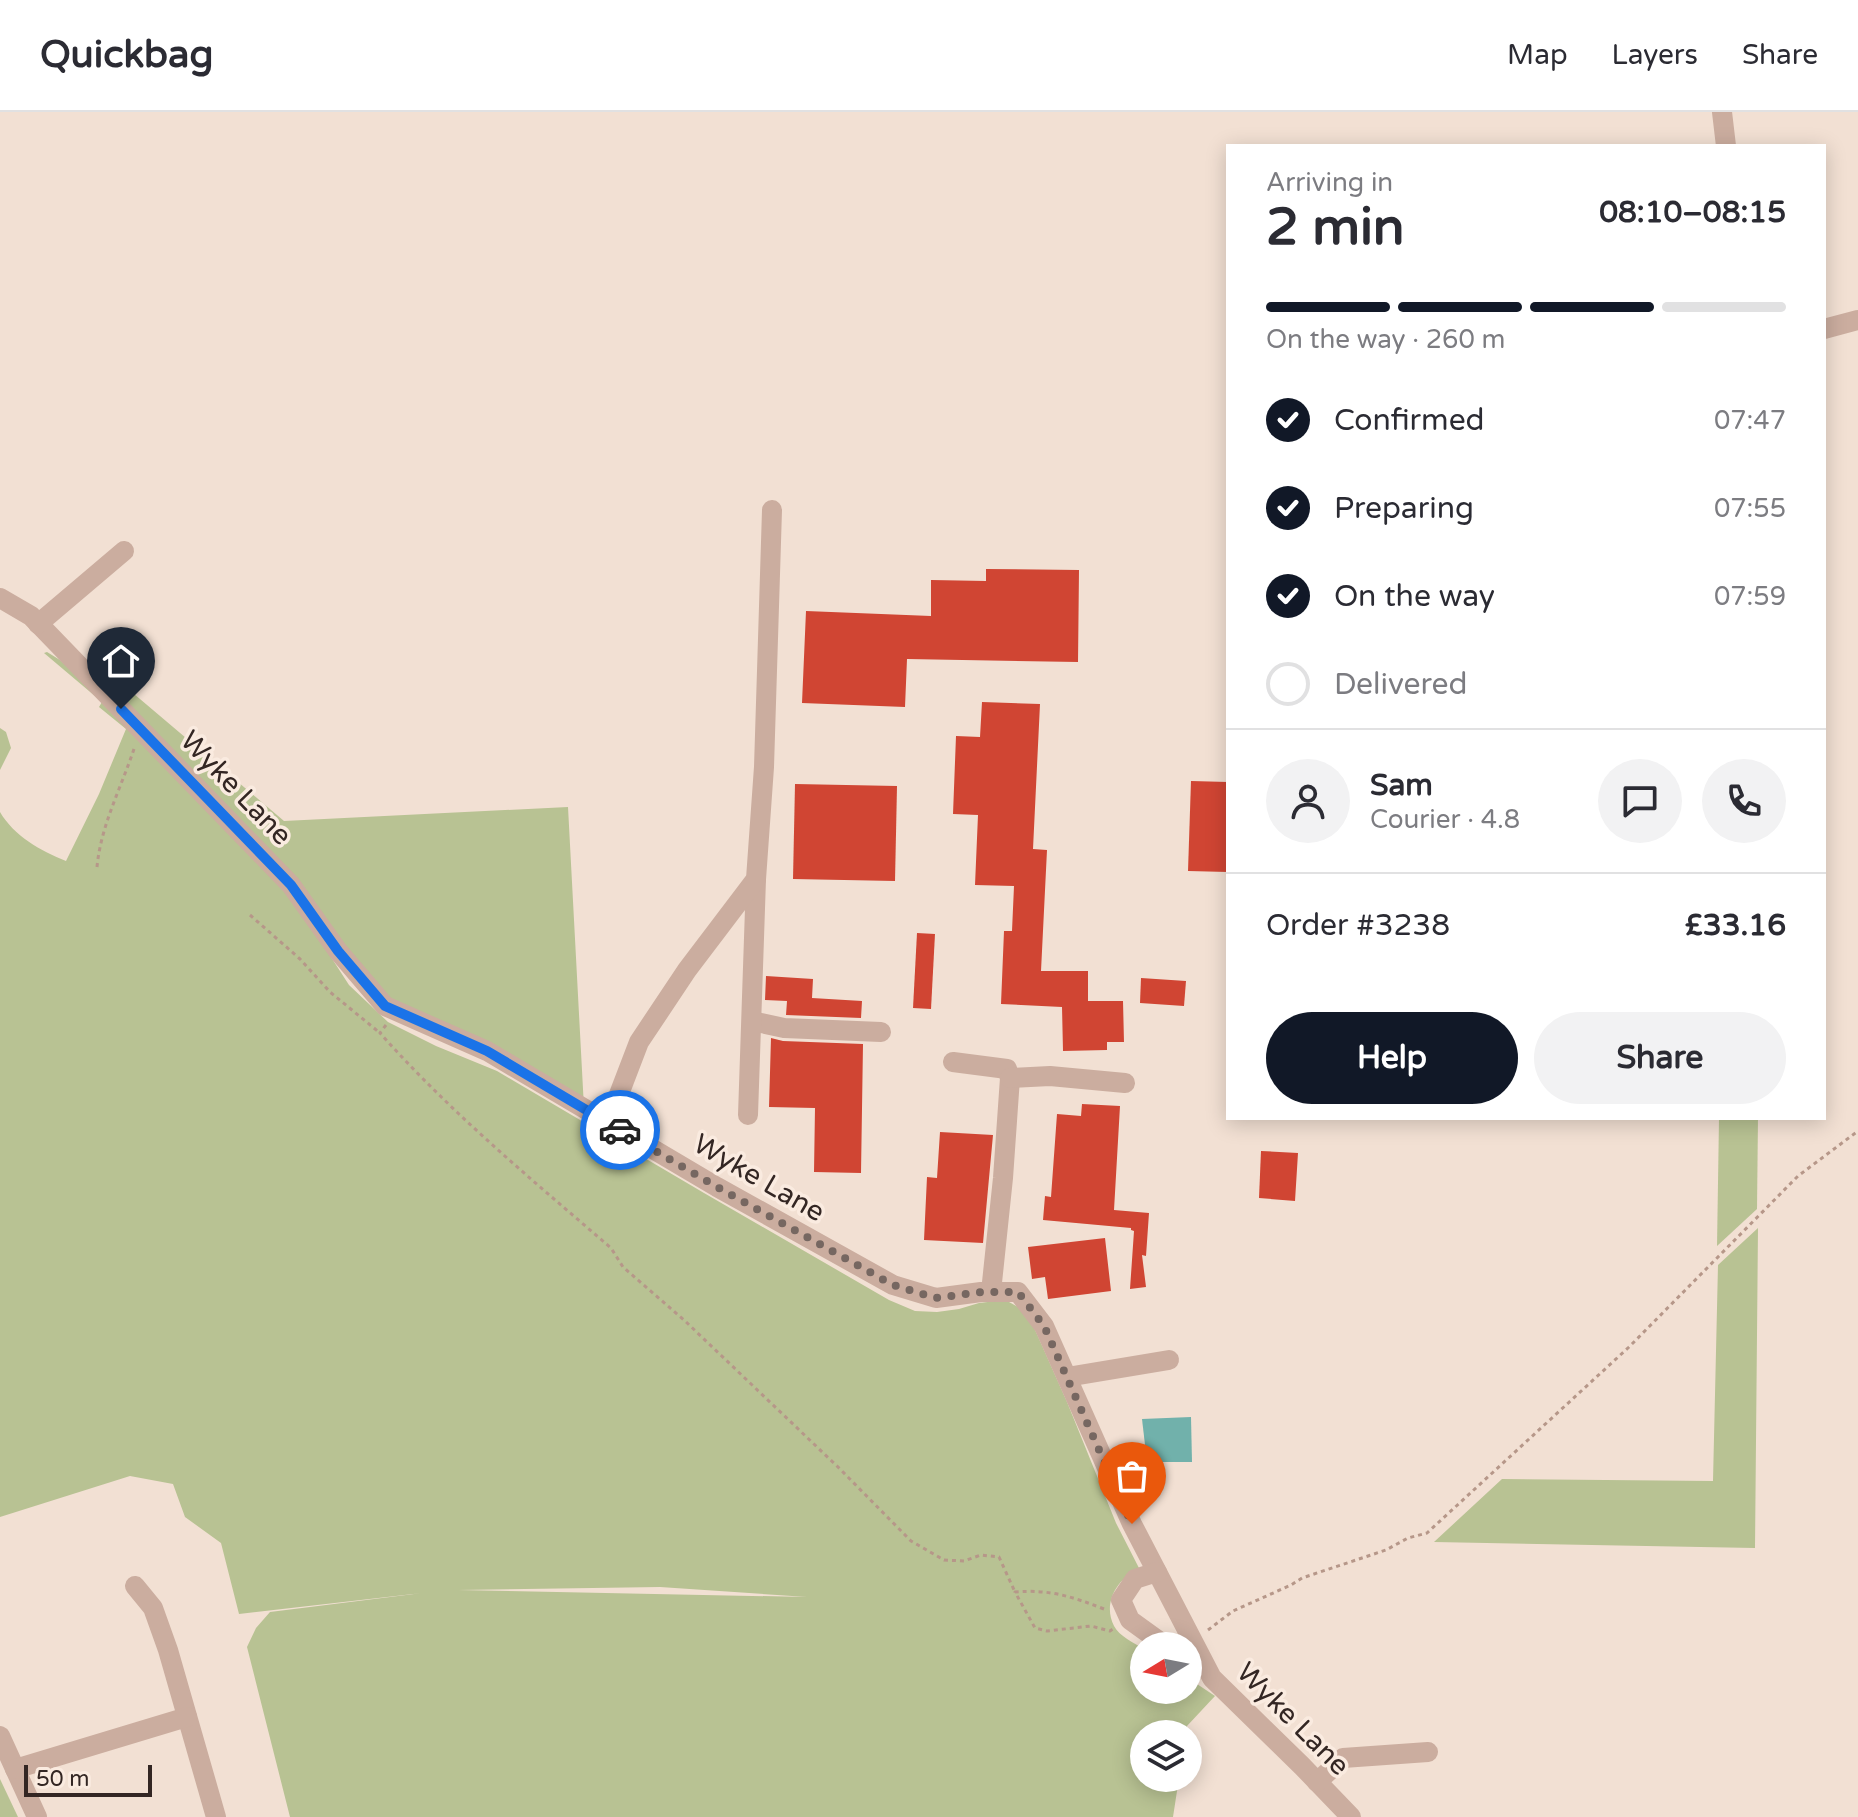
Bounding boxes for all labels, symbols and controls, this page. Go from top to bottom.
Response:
text: Quickbag [40,32,213,78]
text: Map [1507,38,1568,72]
text: Layers [1612,38,1698,72]
text: Share [1742,38,1818,72]
text: Arriving in [1266,167,1393,198]
text: 08:10–08:15 [1599,194,1786,231]
text: 2 min [1266,196,1405,259]
text: On the way · 260 m [1266,324,1505,355]
icon: check [1266,398,1310,442]
text: Confirmed [1334,402,1485,439]
text: 07:47 [1714,405,1786,436]
icon: check [1266,486,1310,530]
text: Preparing [1334,490,1474,527]
text: 07:55 [1714,493,1786,524]
icon: check [1266,574,1310,618]
text: On the way [1334,578,1495,615]
text: 07:59 [1714,581,1786,612]
pin [87,627,155,709]
icon: home [99,639,143,683]
text: Delivered [1334,666,1468,703]
street label: Wyke Lane [173,724,299,852]
button: person [1266,759,1350,843]
button: chat [1598,759,1682,843]
button: phone [1702,759,1786,843]
text: Sam [1370,767,1433,804]
text: Courier · 4.8 [1370,804,1520,835]
text: Order #3238 [1266,907,1450,944]
text: £33.16 [1685,907,1786,944]
button: Help [1266,1012,1518,1104]
button: Share [1534,1012,1786,1104]
courier [580,1090,660,1170]
icon: car [598,1108,642,1152]
street label: Wyke Lane [687,1127,831,1229]
pin [1098,1442,1166,1524]
icon: bag [1110,1454,1154,1498]
north arrow [1130,1632,1202,1704]
map controls [1130,1632,1202,1792]
street label: Wyke Lane [1229,1655,1357,1783]
button: layers [1130,1720,1202,1792]
scale bar [24,1761,152,1797]
text: 50 m [36,1766,90,1792]

